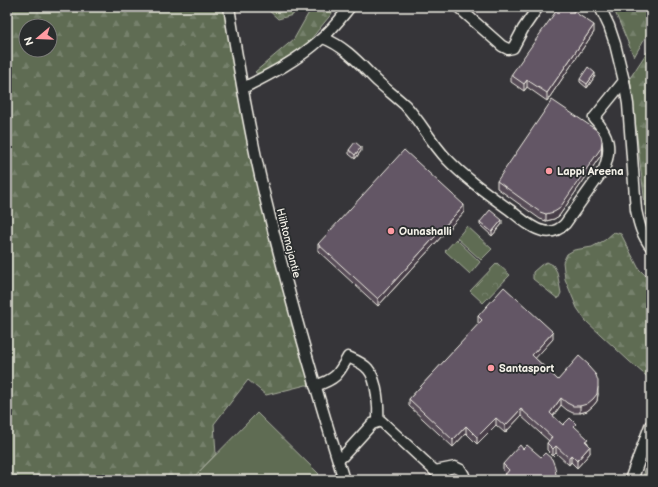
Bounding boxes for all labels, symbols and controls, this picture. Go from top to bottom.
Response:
north arrow [18,18,58,58]
text: N [22,35,37,47]
place label: Lappi Areena [557,165,624,178]
marker: Lappi Areena [544,166,554,176]
street label: Hiihtomajantie [274,207,304,280]
place label: Ounashalli [399,225,452,238]
marker: Ounashalli [386,226,396,236]
place label: Santasport [499,362,555,375]
marker: Santasport [486,363,496,373]

